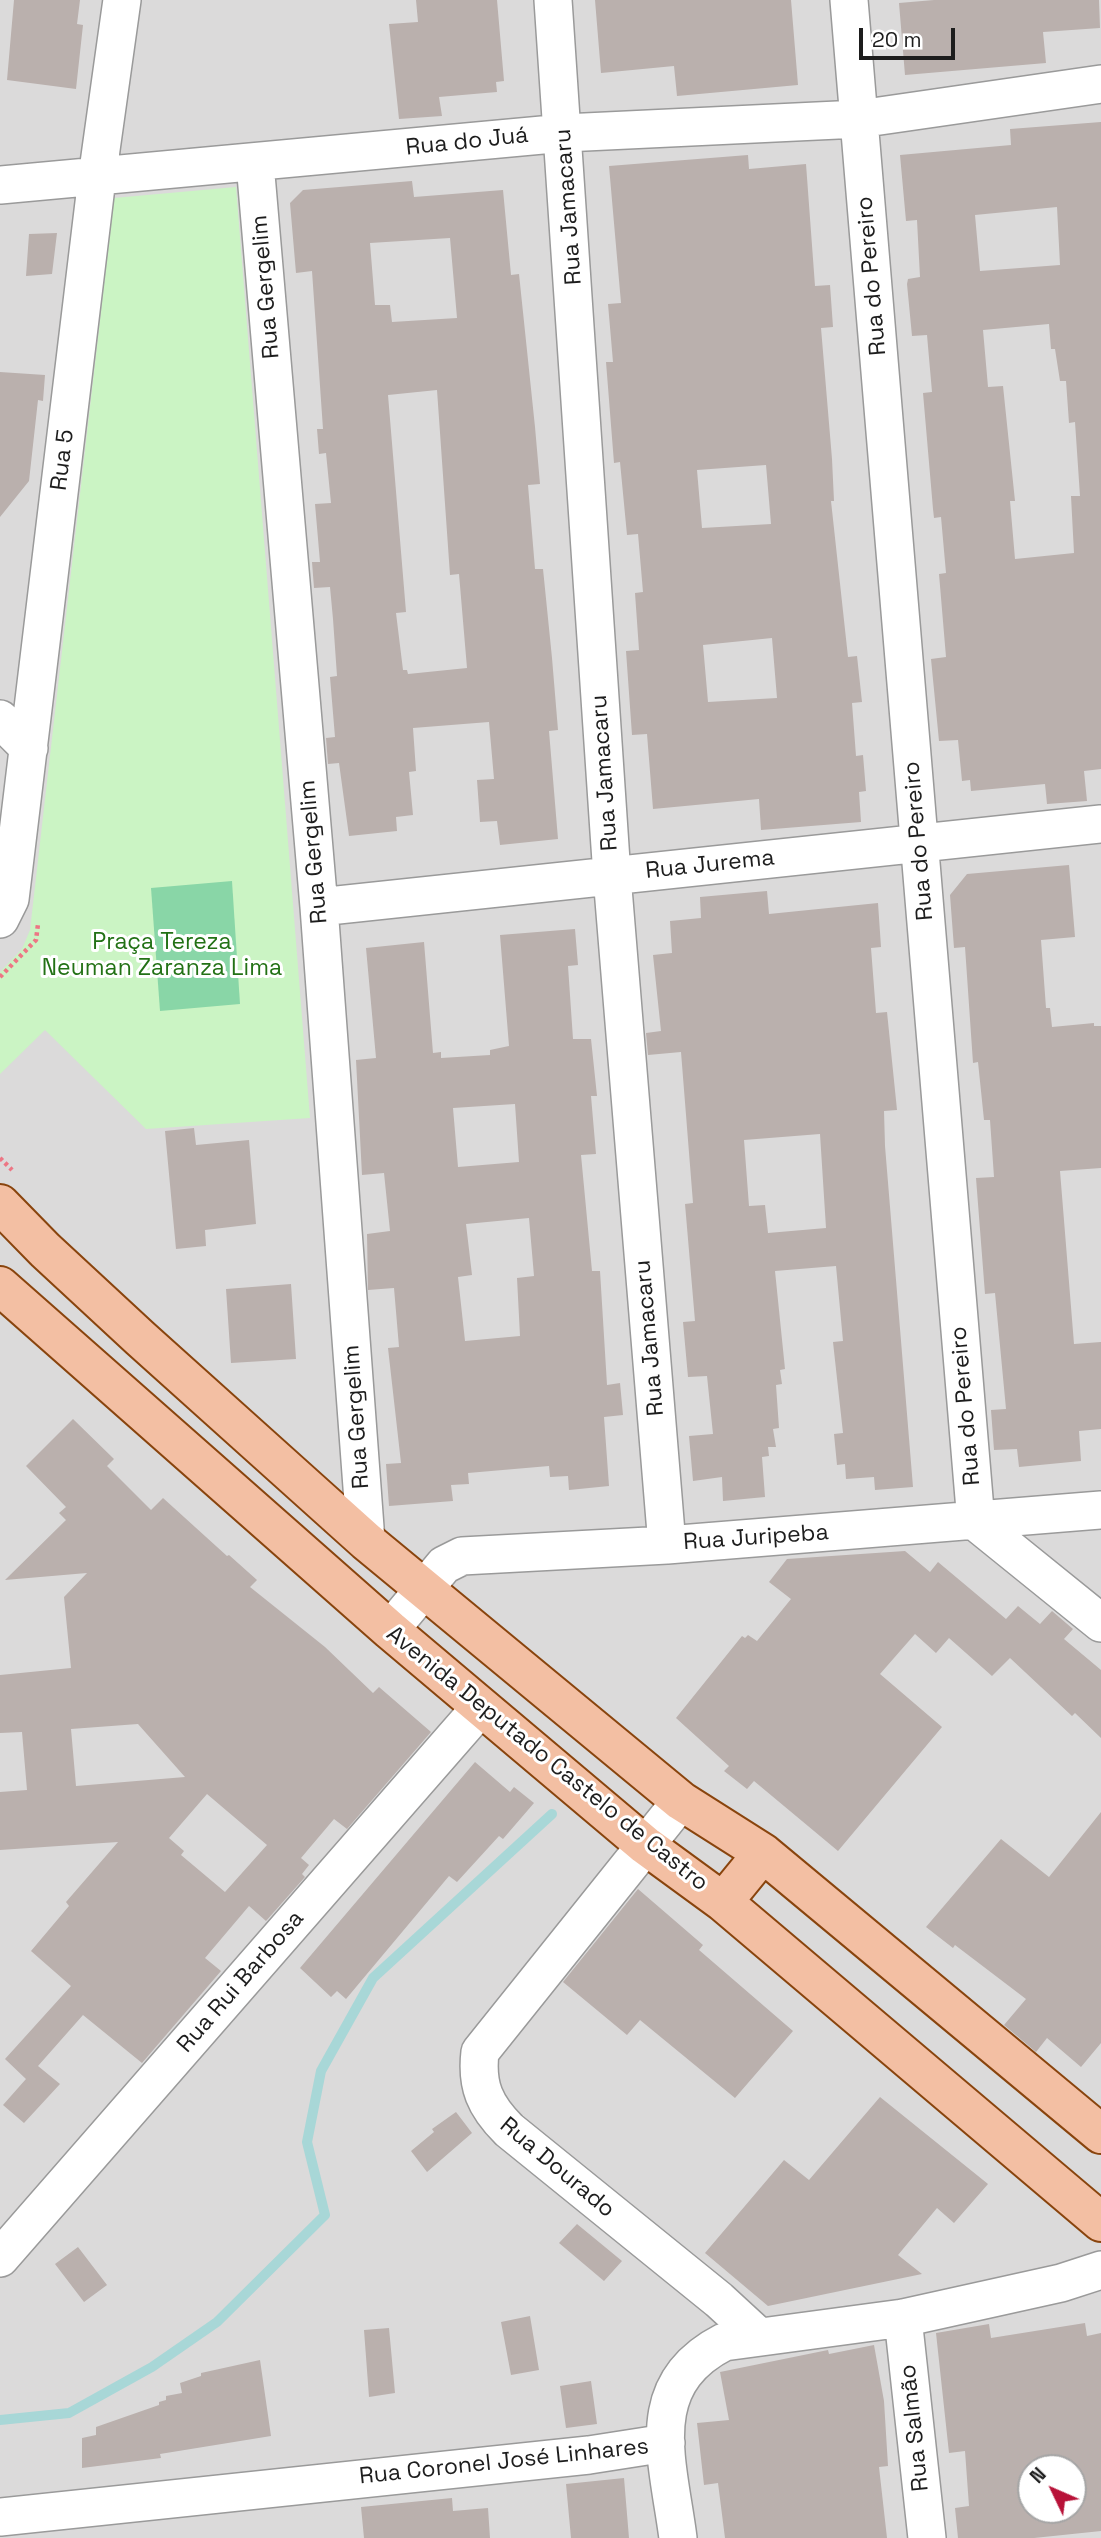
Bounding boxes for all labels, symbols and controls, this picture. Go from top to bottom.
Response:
scale bar [863,14,959,58]
text: 20 m [872,26,922,53]
street label: Rua do Juá [404,122,530,162]
street label: Rua Jamacaru [550,128,588,286]
street label: Rua do Pereiro [851,195,893,357]
street label: Rua Gergelim [246,214,286,360]
street label: Rua 5 [46,428,80,492]
street label: Rua Jamacaru [586,694,624,852]
street label: Rua do Pereiro [898,760,940,922]
street label: Rua Gergelim [294,779,334,925]
street label: Rua Jurema [644,844,776,886]
park label: Praça Tereza Neuman Zaranza Lima [42,929,282,983]
street label: Rua Jamacaru [629,1259,671,1417]
street label: Rua do Pereiro [945,1325,987,1487]
street label: Rua Gergelim [338,1344,376,1490]
street label: Rua Juripeba [682,1519,830,1557]
street label: Avenida Deputado Castelo de Castro [381,1621,713,1897]
street label: Rua Rui Barbosa [172,1905,310,2059]
street label: Rua Dourado [494,2112,620,2224]
street label: Rua Salmão [895,2363,935,2493]
street label: Rua Coronel José Linhares [358,2433,650,2491]
north arrow [1017,2454,1087,2524]
text: N [1025,2462,1051,2489]

